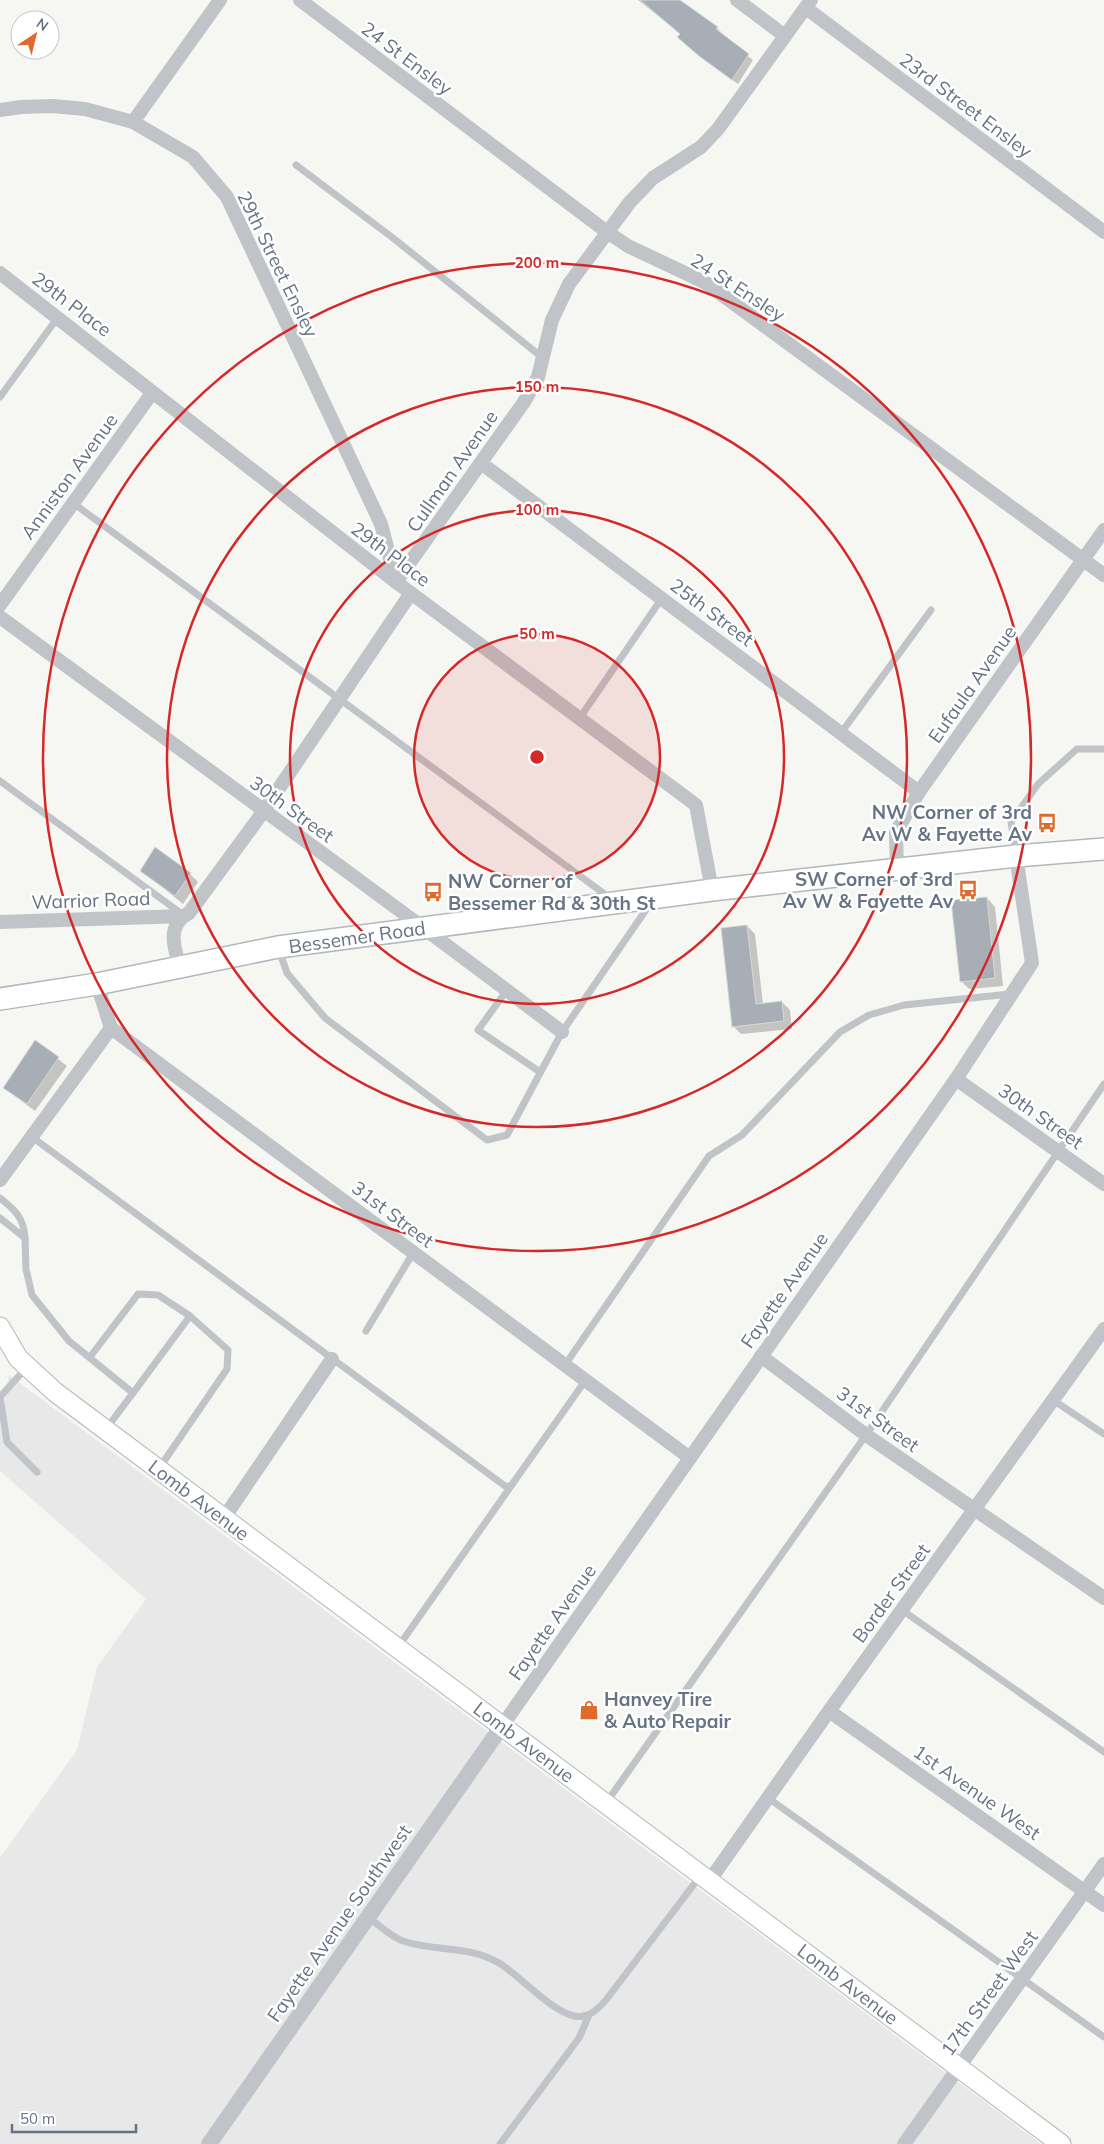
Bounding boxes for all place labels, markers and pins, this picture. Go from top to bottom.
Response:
centre of rings [528,748,546,766]
place label: NW Corner of 3rd Av W & Fayette Av [862,800,1033,846]
bus stop icon: NW Corner of 3rd Av W & Fayette Av [1036,812,1058,834]
place label: SW Corner of 3rd Av W & Fayette Av [783,867,954,913]
place label: NW Corner of Bessemer Rd & 30th St [448,869,656,915]
bus stop icon: SW Corner of 3rd Av W & Fayette Av [957,879,979,901]
bus stop icon: NW Corner of Bessemer Rd & 30th St [422,881,444,903]
place label: Hanvey Tire & Auto Repair [604,1687,731,1733]
shop icon: Hanvey Tire & Auto Repair [578,1699,600,1721]

